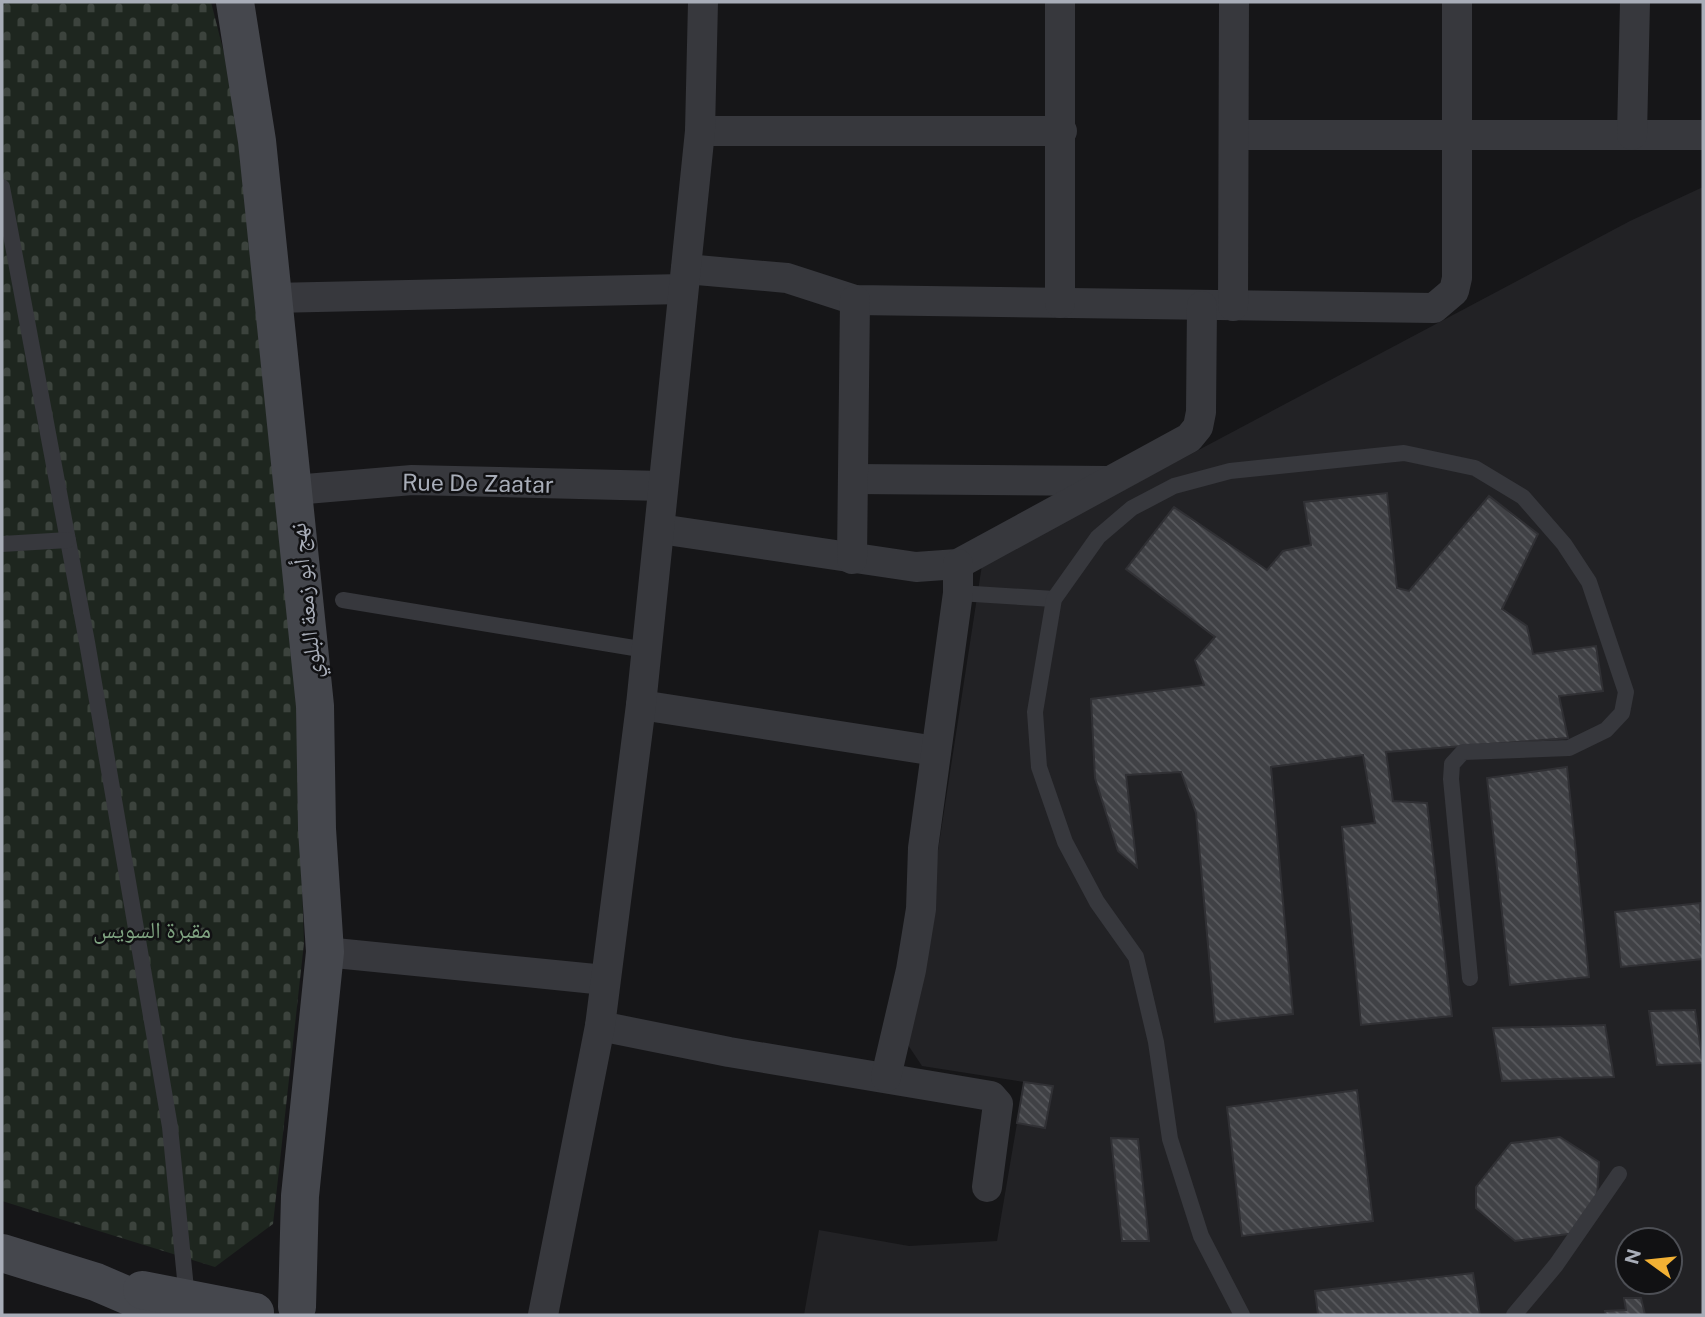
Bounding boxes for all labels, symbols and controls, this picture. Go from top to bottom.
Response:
street label: Rue De Zaatar [402,468,554,498]
street label: نهج أبو زمعة البلوي [283,521,332,680]
park label: مقبرة السويس [93,916,211,944]
north arrow [1614,1226,1684,1296]
text: N [1620,1247,1645,1267]

